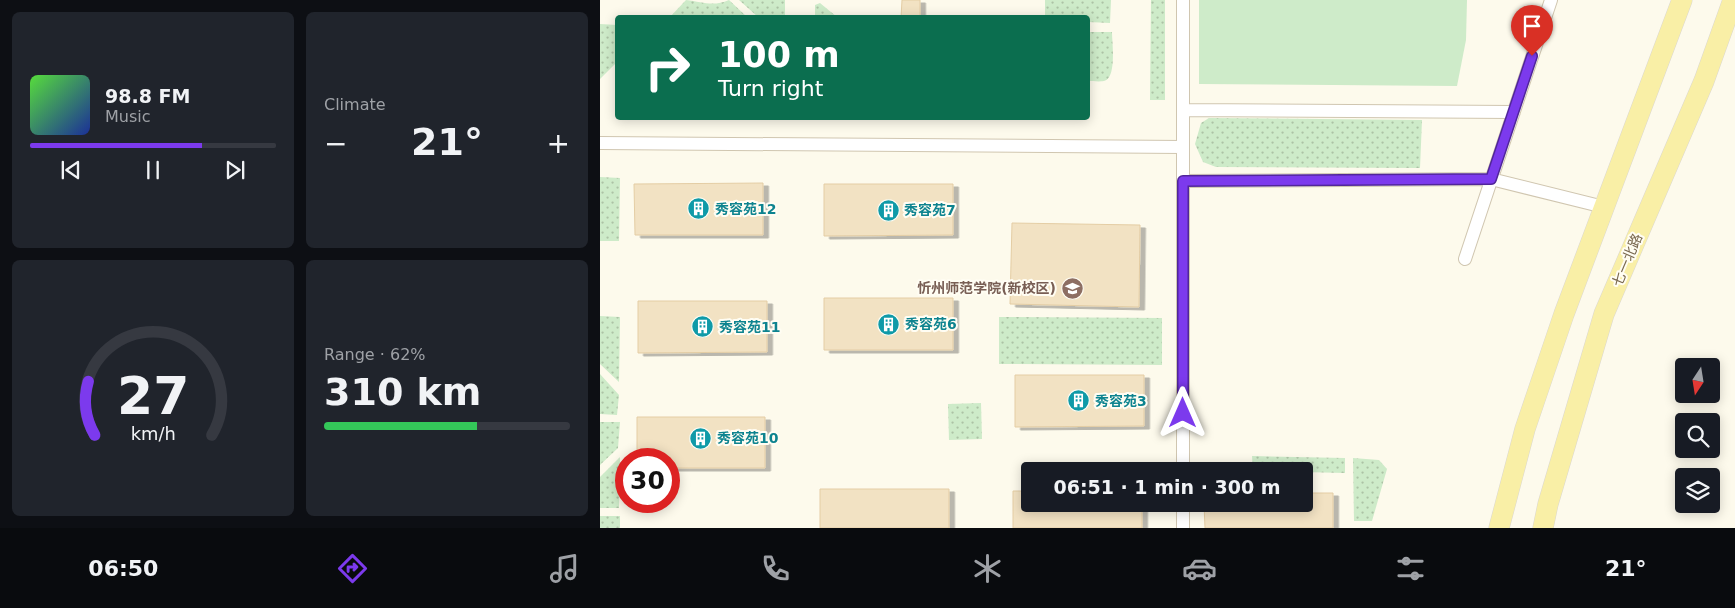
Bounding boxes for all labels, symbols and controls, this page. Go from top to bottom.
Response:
pin [1511,5,1553,56]
icon: arrive [1518,12,1546,40]
icon: right [635,35,700,100]
text: 100 m [718,35,840,75]
text: Turn right [718,76,823,101]
text: 98.8 FM [105,85,190,107]
text: Climate [324,95,386,114]
text: Music [105,107,151,126]
text: 21° [411,120,483,164]
text: − [324,127,347,160]
text: + [547,127,570,160]
icon: previous [57,156,85,184]
icon: pause [139,156,167,184]
icon: next [221,156,249,184]
building icon: 秀容苑12 [687,197,711,221]
building icon: 秀容苑7 [876,198,900,222]
place label: 秀容苑12 [715,201,776,217]
place label: 秀容苑7 [904,202,956,218]
street label: 七一北路 [1609,231,1645,289]
school or university icon: 忻州师范学院(新校区) [1060,276,1084,300]
place label: 忻州师范学院(新校区) [917,280,1056,296]
building icon: 秀容苑6 [877,312,901,336]
building icon: 秀容苑11 [691,315,715,339]
place label: 秀容苑6 [905,316,957,332]
place label: 秀容苑11 [719,319,780,335]
text: Range · 62% [324,345,426,364]
north arrow [1675,358,1720,402]
map controls [1675,358,1720,513]
text: 27 [117,366,189,426]
text: 310 km [324,370,481,414]
position arrow [1156,386,1208,438]
building icon: 秀容苑3 [1067,389,1091,413]
place label: 秀容苑3 [1095,393,1147,409]
button: search [1675,413,1720,458]
text: km/h [130,423,176,444]
building icon: 秀容苑10 [689,426,713,450]
place label: 秀容苑10 [717,430,779,446]
speed limit sign: 30 [615,448,680,513]
button: layers [1675,468,1720,513]
text: 06:51 · 1 min · 300 m [1053,476,1281,498]
icon: directions [335,551,370,586]
icon: music [547,551,582,586]
icon: phone [758,551,793,586]
icon: climate [970,551,1005,586]
icon: car [1182,551,1217,586]
icon: filters [1393,551,1428,586]
text: 06:50 [88,556,158,581]
text: 21° [1605,556,1647,581]

